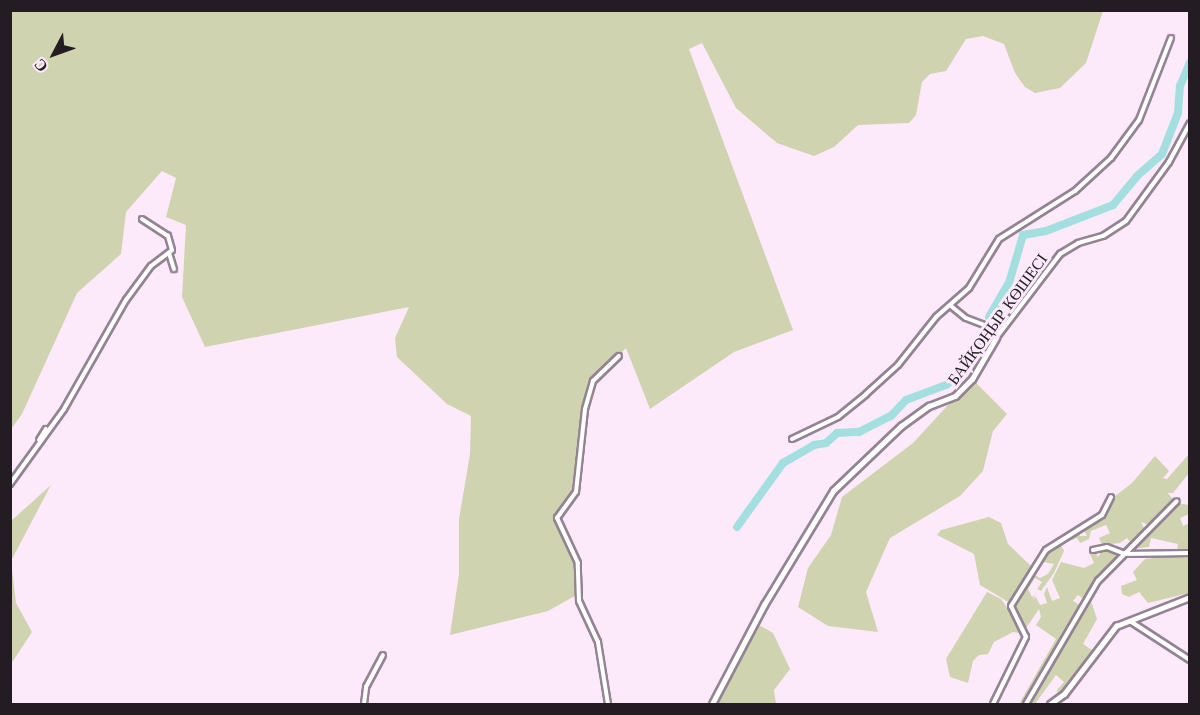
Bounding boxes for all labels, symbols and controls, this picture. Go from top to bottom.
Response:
north arrow [24,24,84,84]
text: С [29,55,52,77]
street label: БАЙҚОҢЫР КӨШЕСІ [943,250,1051,388]

